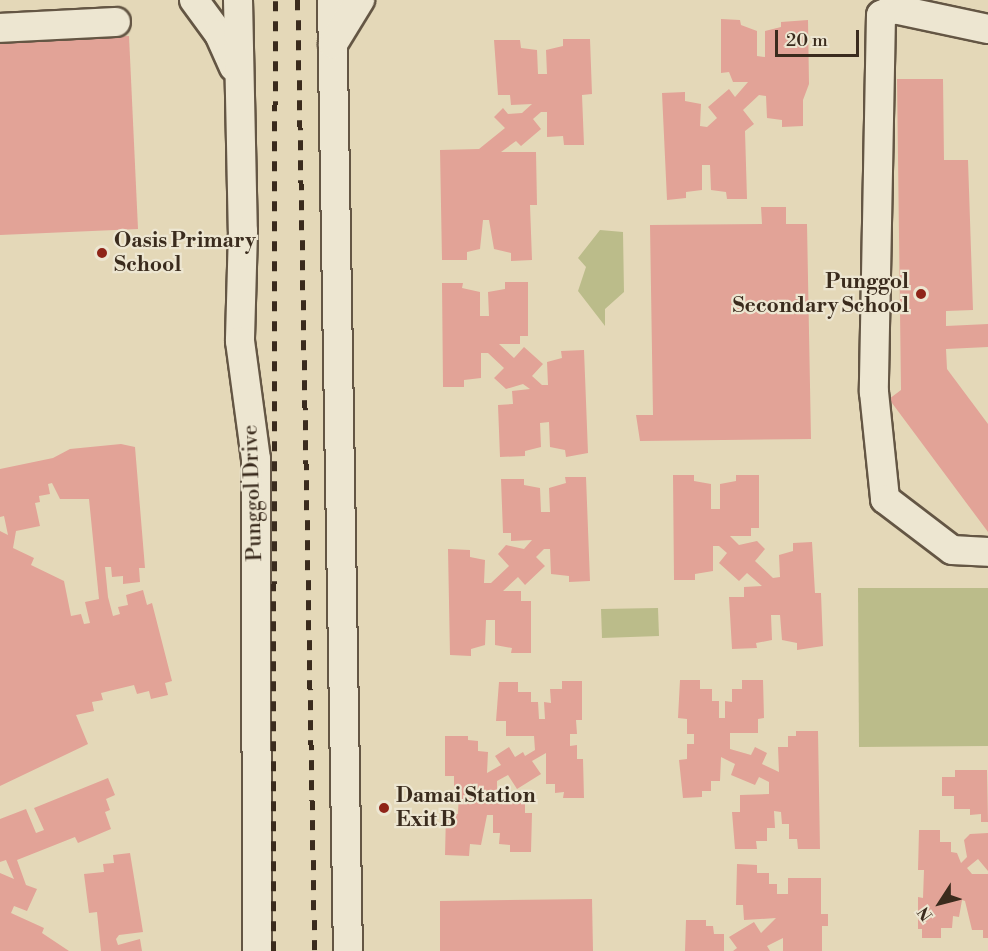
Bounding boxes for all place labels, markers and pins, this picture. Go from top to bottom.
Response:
place label: Oasis Primary School [114,228,256,278]
marker: Oasis Primary School [95,246,109,260]
place label: Punggol Secondary School [732,269,909,319]
marker: Punggol Secondary School [914,287,928,301]
place label: Damai Station Exit B [396,783,536,833]
marker: Damai Station Exit B [377,801,391,815]

